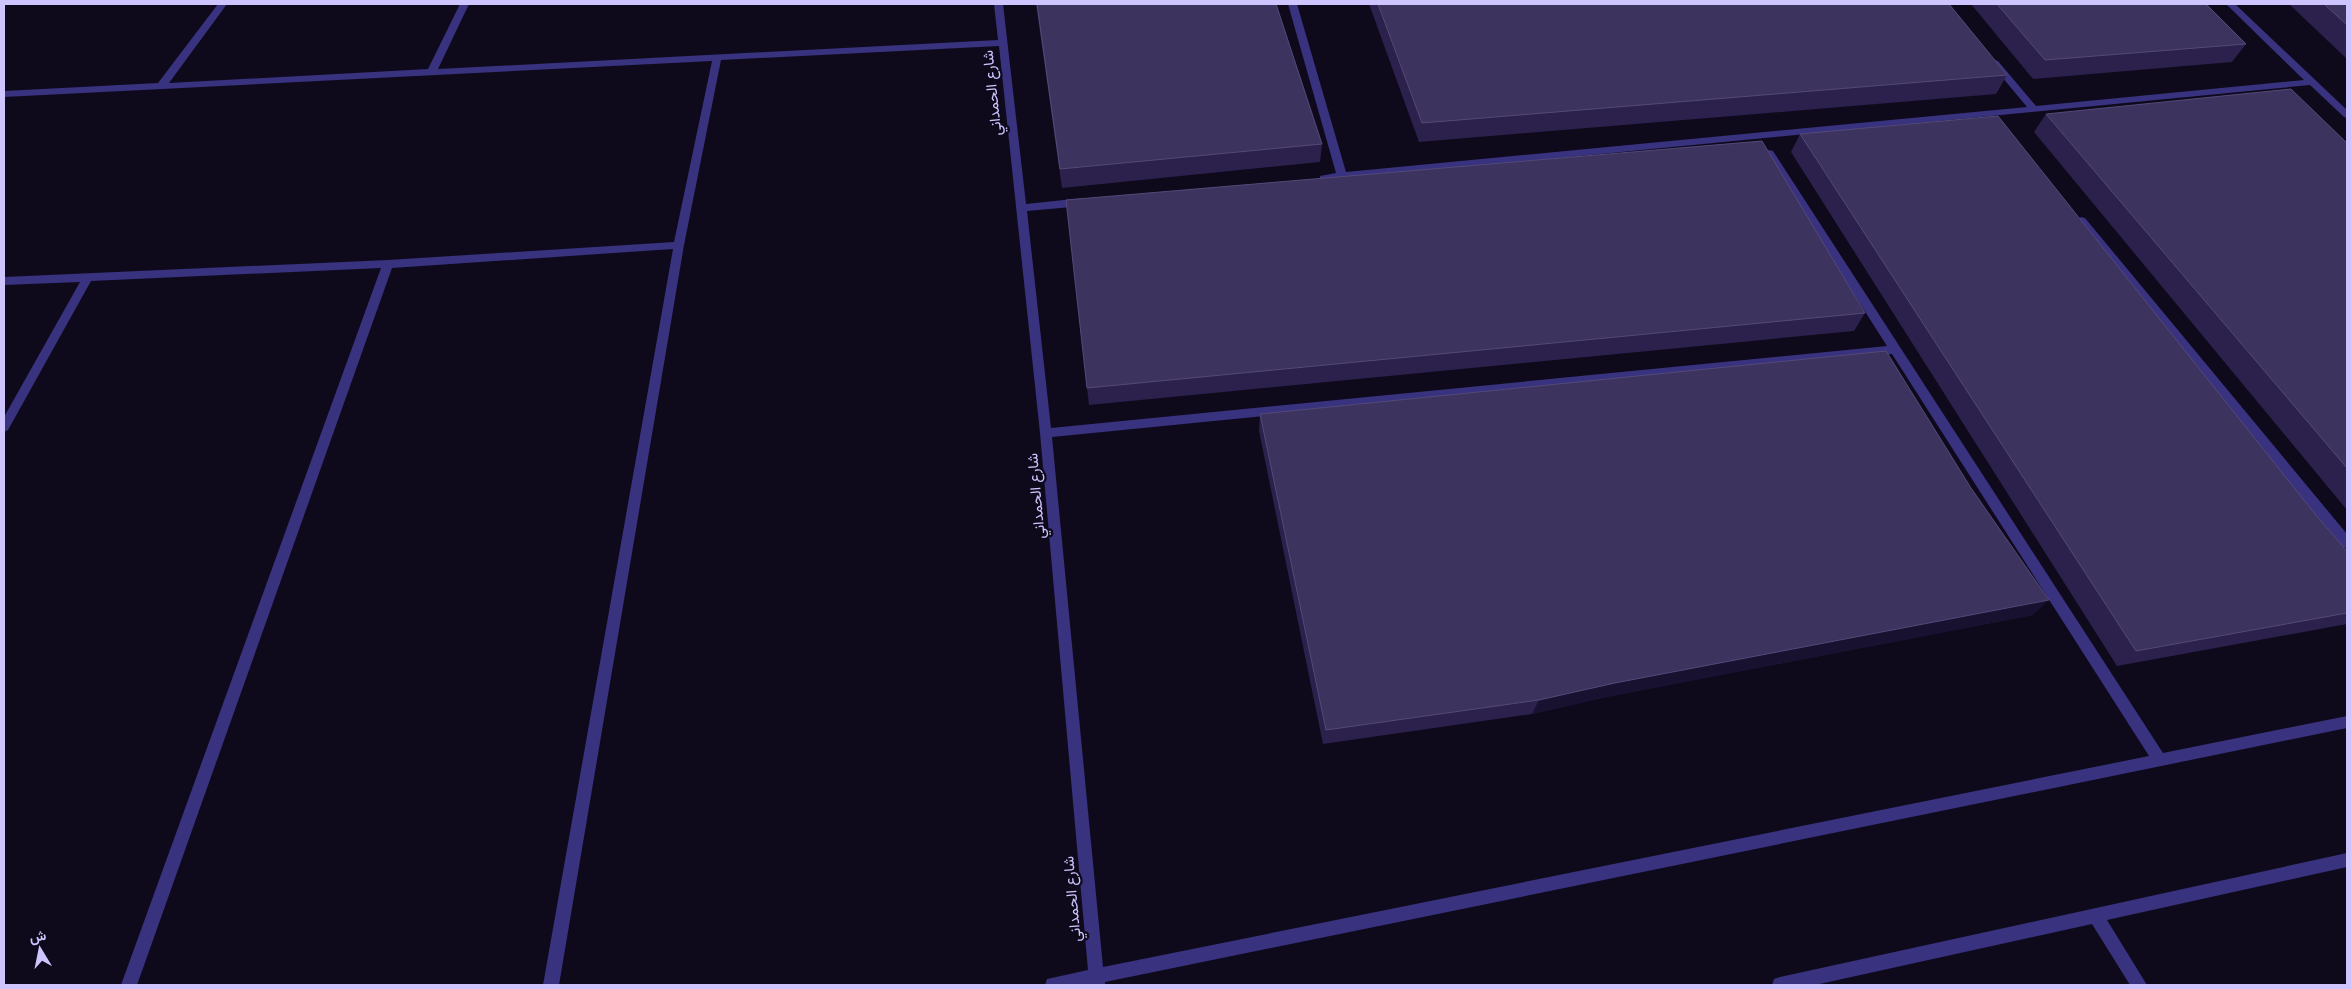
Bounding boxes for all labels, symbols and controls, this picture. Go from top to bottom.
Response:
street label: شارع الحمداني [978,49,1009,137]
street label: شارع الحمداني [1022,452,1053,540]
street label: شارع الحمداني [1058,855,1089,943]
north arrow [15,924,65,974]
text: ش [28,926,48,948]

